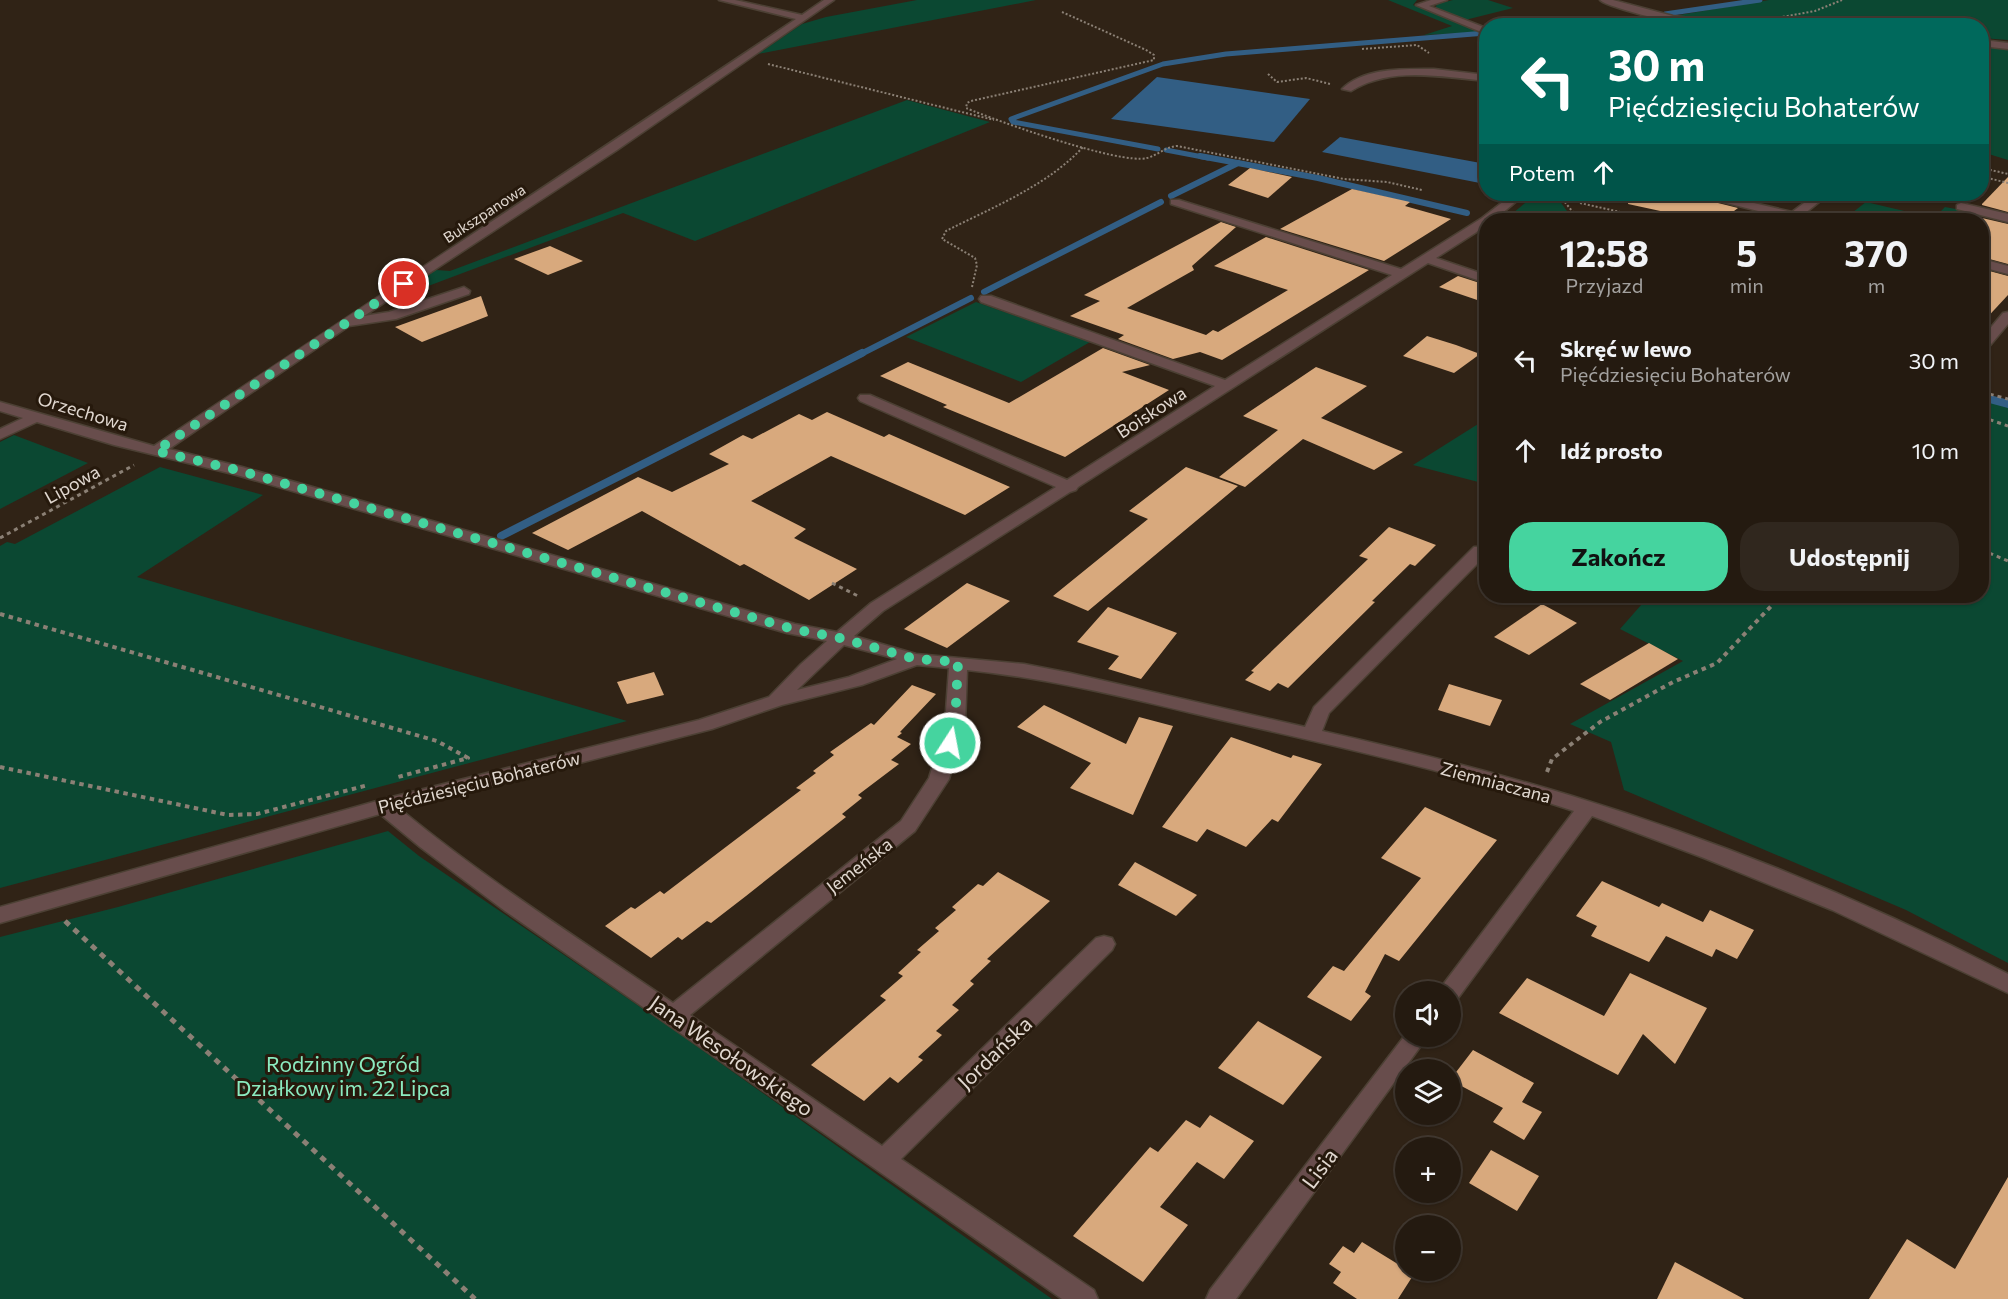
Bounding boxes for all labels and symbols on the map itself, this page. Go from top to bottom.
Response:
street label: Bukszpanowa [440,180,528,246]
pin [378,258,429,309]
street label: Boiskowa [1112,381,1190,443]
street label: Orzechowa [35,387,131,435]
street label: Lipowa [41,460,103,508]
position arrow [918,711,982,775]
street label: Pięćdziesięciu Bohaterów [376,746,582,818]
street label: Ziemniaczana [1438,757,1554,807]
street label: Jemeńska [822,832,896,898]
street label: Jana Wesołowskiego [646,989,818,1121]
street label: Jordańska [952,1010,1036,1094]
park label: Rodzinny Ogród Działkowy im. 22 Lipca [236,1051,450,1100]
street label: Lisia [1296,1143,1342,1193]

